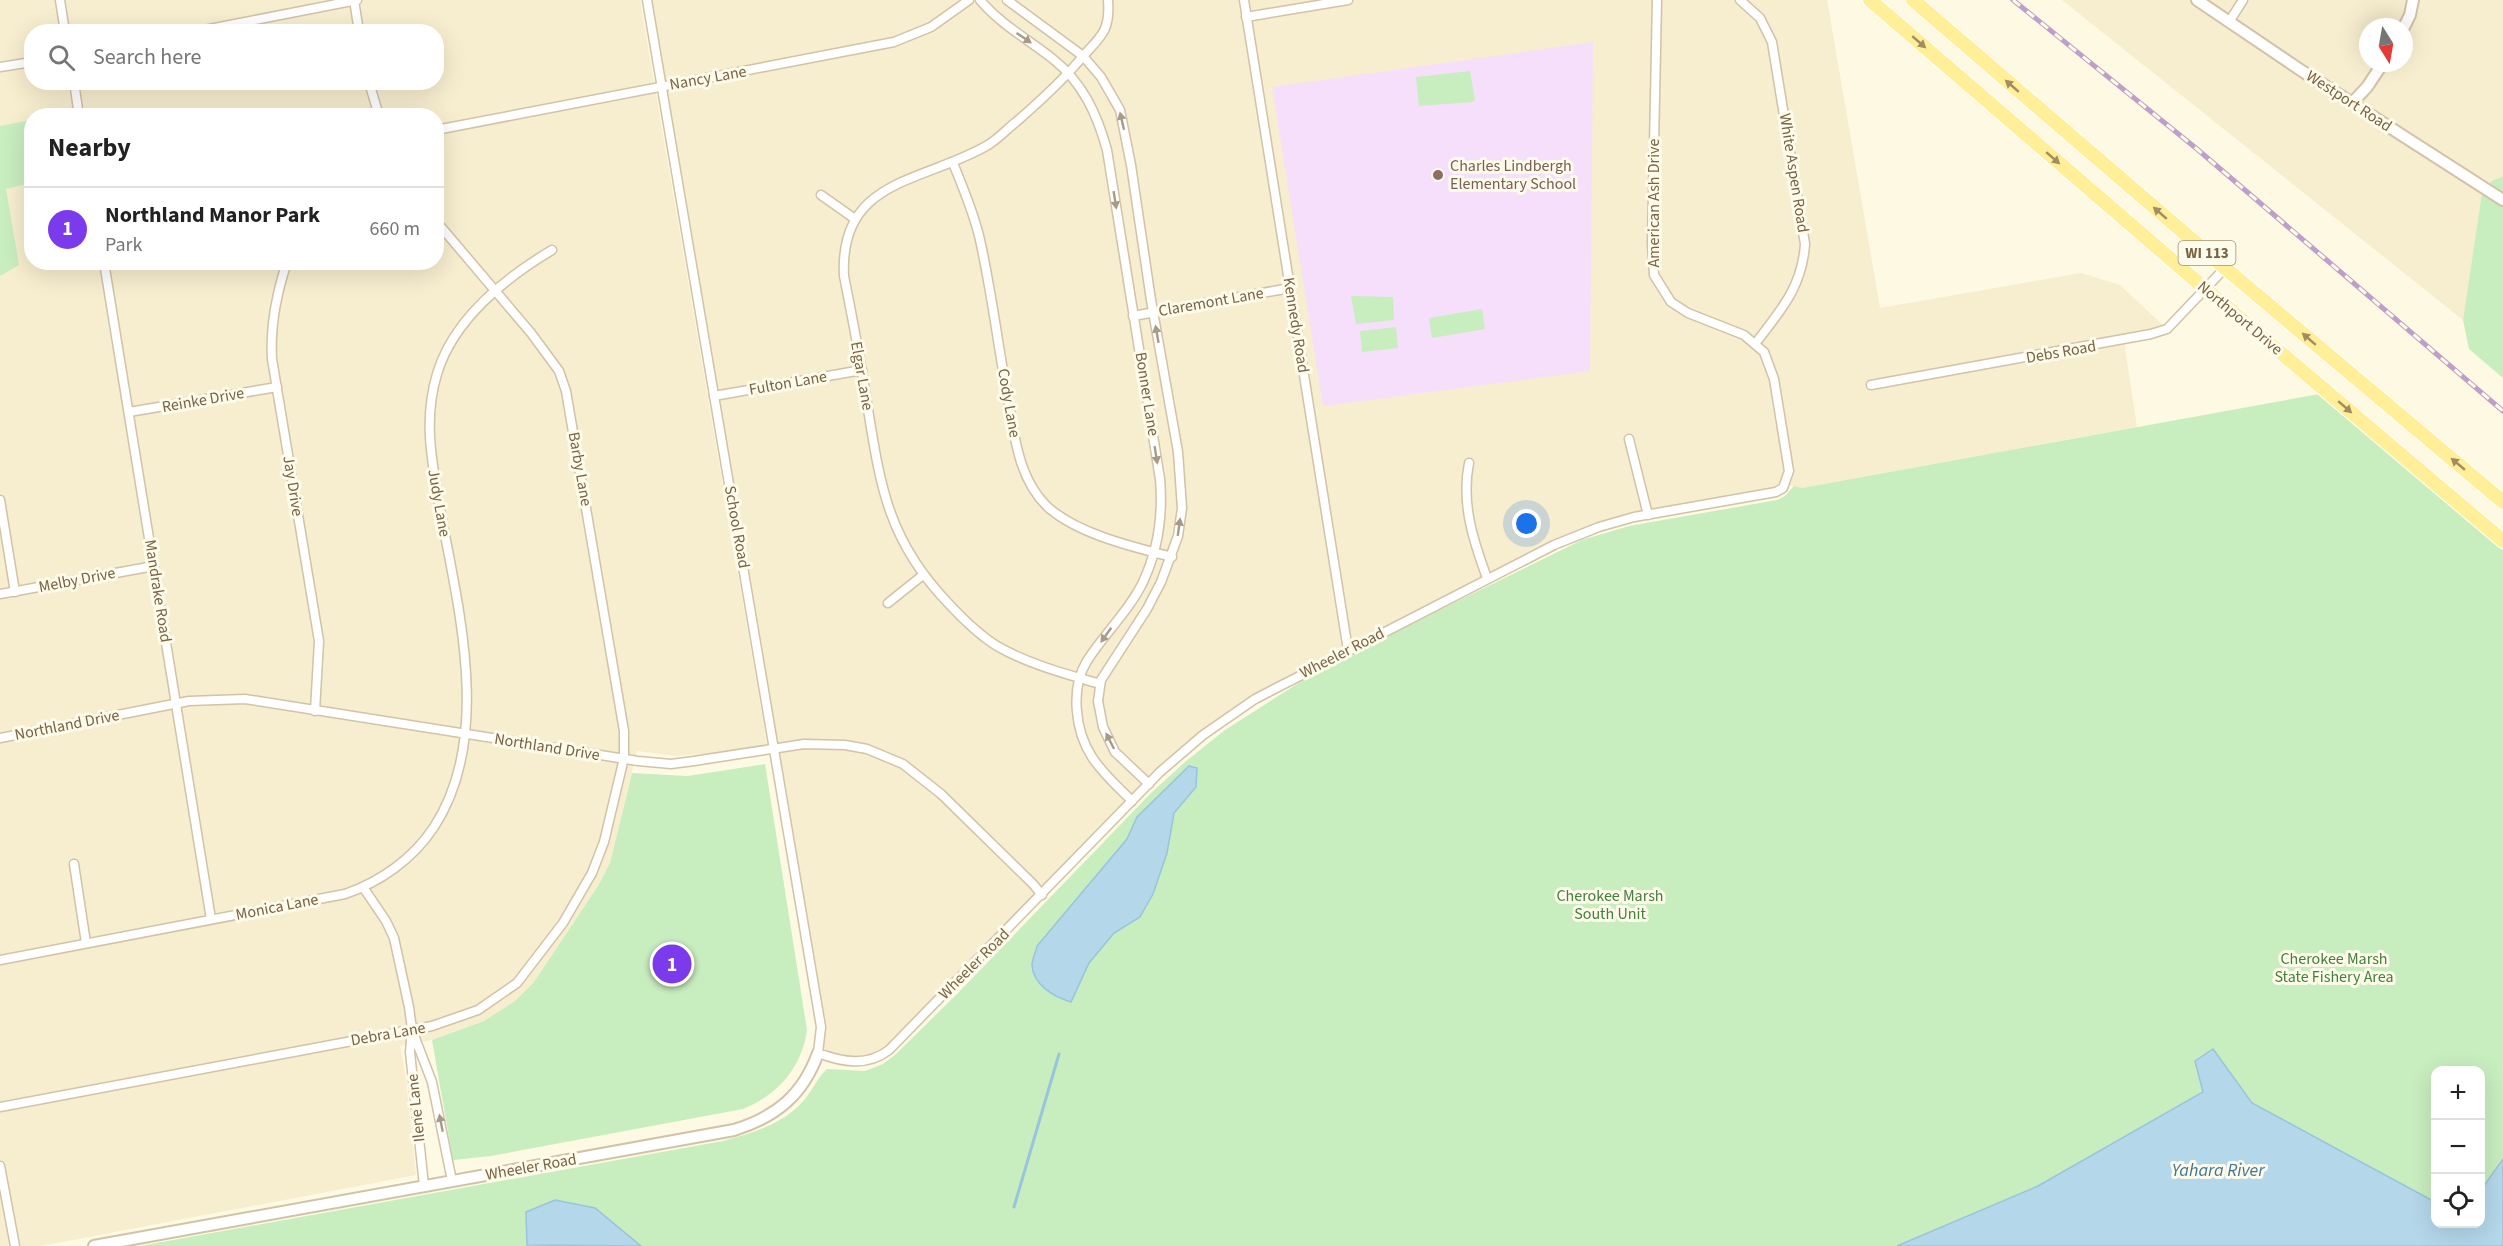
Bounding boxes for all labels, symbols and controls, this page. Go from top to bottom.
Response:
north arrow [2359,18,2413,72]
search box [24,24,444,90]
one-way arrow [1015,33,1032,44]
one-way arrow [1911,35,1926,48]
icon: search [45,41,78,74]
text: Search here [93,41,201,73]
street label: Nancy Lane [668,60,748,96]
street label: Westport Road [2302,65,2396,137]
one-way arrow [2005,79,2020,93]
one-way arrow [1117,112,1127,130]
street label: White Aspen Road [1774,112,1814,234]
text: Nearby [48,129,131,166]
street label: American Ash Drive [1643,139,1665,267]
one-way arrow [2045,151,2060,164]
place label: Charles Lindbergh Elementary School [1450,155,1576,195]
marker: Charles Lindbergh Elementary School [1431,168,1445,182]
one-way arrow [1111,191,1120,210]
text: Northland Manor Park [105,199,320,231]
one-way arrow [2153,207,2168,220]
text: 1 [62,215,73,243]
text: 660 m [370,215,420,243]
text: Park [105,231,142,259]
road number: WI 113 [2178,241,2236,265]
street label: Kennedy Road [1278,276,1314,374]
street label: Northport Drive [2193,276,2287,360]
street label: Claremont Lane [1157,282,1265,322]
one-way arrow [1152,325,1161,344]
one-way arrow [2302,333,2317,346]
street label: Debs Road [2024,335,2098,369]
street label: Elgar Lane [845,340,879,412]
street label: Bonner Lane [1130,350,1165,438]
street label: Fulton Lane [747,365,829,401]
street label: Cody Lane [992,367,1026,439]
street label: Reinke Drive [160,382,246,418]
one-way arrow [2337,400,2352,413]
street label: Barby Lane [563,430,597,508]
one-way arrow [1152,446,1161,465]
street label: Jay Drive [277,454,309,518]
one-way arrow [2450,458,2466,471]
street label: Judy Lane [422,467,456,539]
street label: School Road [719,484,755,570]
your location [1512,509,1541,538]
one-way arrow [1175,518,1184,537]
street label: Mandrake Road [139,538,177,644]
street label: Melby Drive [37,562,117,598]
street label: Wheeler Road [1296,622,1388,684]
one-way arrow [1100,627,1112,643]
street label: Northland Drive [13,704,121,746]
street label: Northland Drive [493,728,601,766]
one-way arrow [1105,733,1114,750]
park label: Cherokee Marsh South Unit [1556,885,1664,925]
street label: Monica Lane [234,888,320,926]
street label: Wheeler Road [934,924,1014,1004]
pin: 1 [652,942,692,986]
park label: Cherokee Marsh State Fishery Area [2274,948,2394,988]
street label: Debra Lane [349,1017,427,1051]
map controls [2431,1066,2485,1228]
button: + [2431,1066,2485,1120]
street label: Ilene Lane [401,1073,431,1143]
one-way arrow [436,1114,445,1133]
button: − [2431,1120,2485,1174]
street label: Wheeler Road [484,1148,578,1186]
water label: Yahara River [2172,1158,2265,1183]
button: locate [2431,1174,2485,1228]

